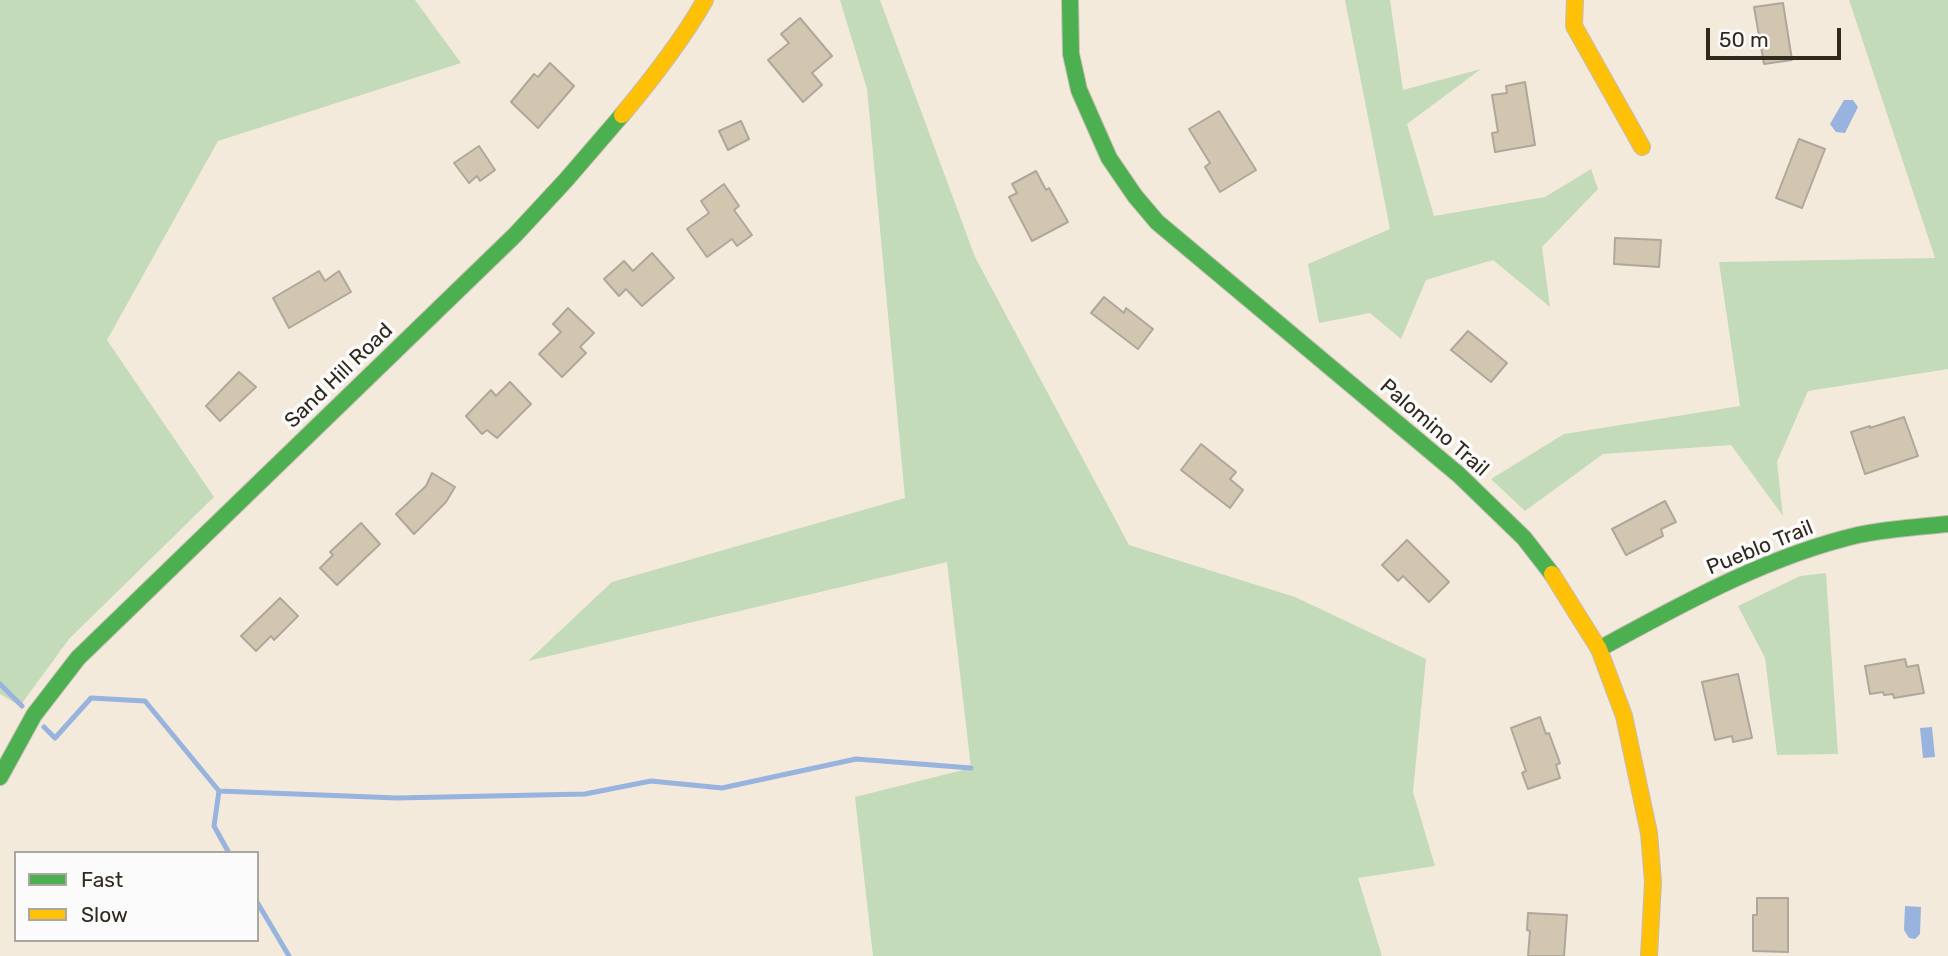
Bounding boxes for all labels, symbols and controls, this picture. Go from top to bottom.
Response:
scale bar [1710,14,1845,58]
text: 50 m [1719,27,1769,52]
street label: Sand Hill Road [280,318,398,434]
street label: Palomino Trail [1375,374,1493,482]
street label: Pueblo Trail [1703,515,1817,581]
legend [14,851,259,942]
text: Fast [81,867,123,892]
text: Slow [81,902,128,927]

